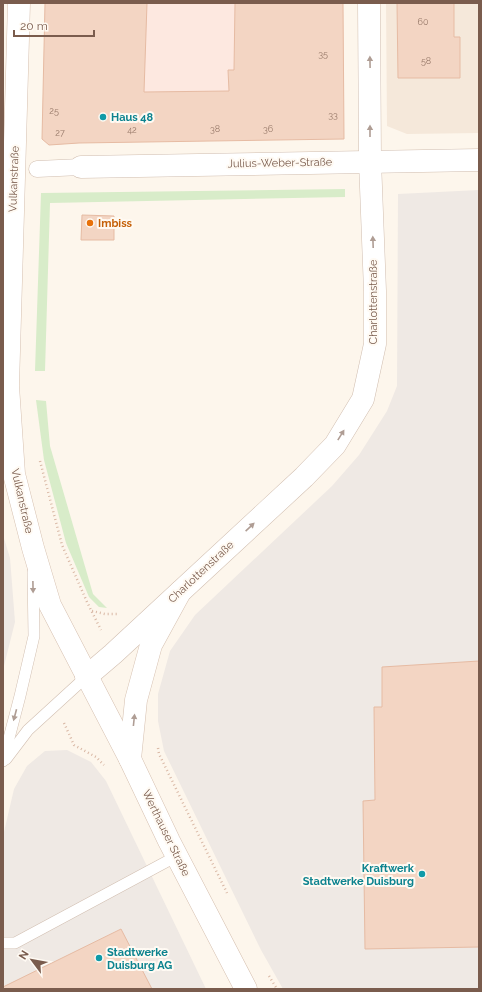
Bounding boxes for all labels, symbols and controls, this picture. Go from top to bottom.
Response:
scale bar [14,12,94,38]
house number: 60 [418,17,429,27]
text: 20 m [20,19,48,33]
house number: 35 [318,49,328,59]
one-way arrow [366,56,373,68]
house number: 58 [421,56,431,66]
house number: 25 [49,106,59,116]
house number: 33 [328,110,338,120]
place label: Haus 48 [111,111,154,124]
marker: Haus 48 [98,112,108,122]
house number: 38 [210,124,220,134]
house number: 36 [263,124,274,134]
one-way arrow [367,124,373,137]
house number: 42 [127,125,137,135]
house number: 27 [55,128,65,138]
street label: Vulkanstraße [6,145,22,212]
street label: Julius-Weber-Straße [228,156,333,170]
place label: Imbiss [98,217,133,230]
marker: Imbiss [85,218,95,228]
one-way arrow [370,235,376,248]
street label: Charlottenstraße [367,259,380,344]
one-way arrow [337,429,344,441]
street label: Vulkanstraße [8,467,36,535]
one-way arrow [245,522,255,532]
street label: Charlottenstraße [166,538,237,606]
one-way arrow [30,581,36,594]
one-way arrow [12,708,18,721]
one-way arrow [131,714,137,726]
street label: Werthauser Straße [139,788,193,879]
place label: Kraftwerk Stadtwerke Duisburg [303,862,415,888]
marker: Kraftwerk Stadtwerke Duisburg [417,869,427,879]
north arrow [12,940,52,980]
place label: Stadtwerke Duisburg AG [107,946,172,972]
text: N [16,948,32,962]
marker: Stadtwerke Duisburg AG [94,953,104,963]

